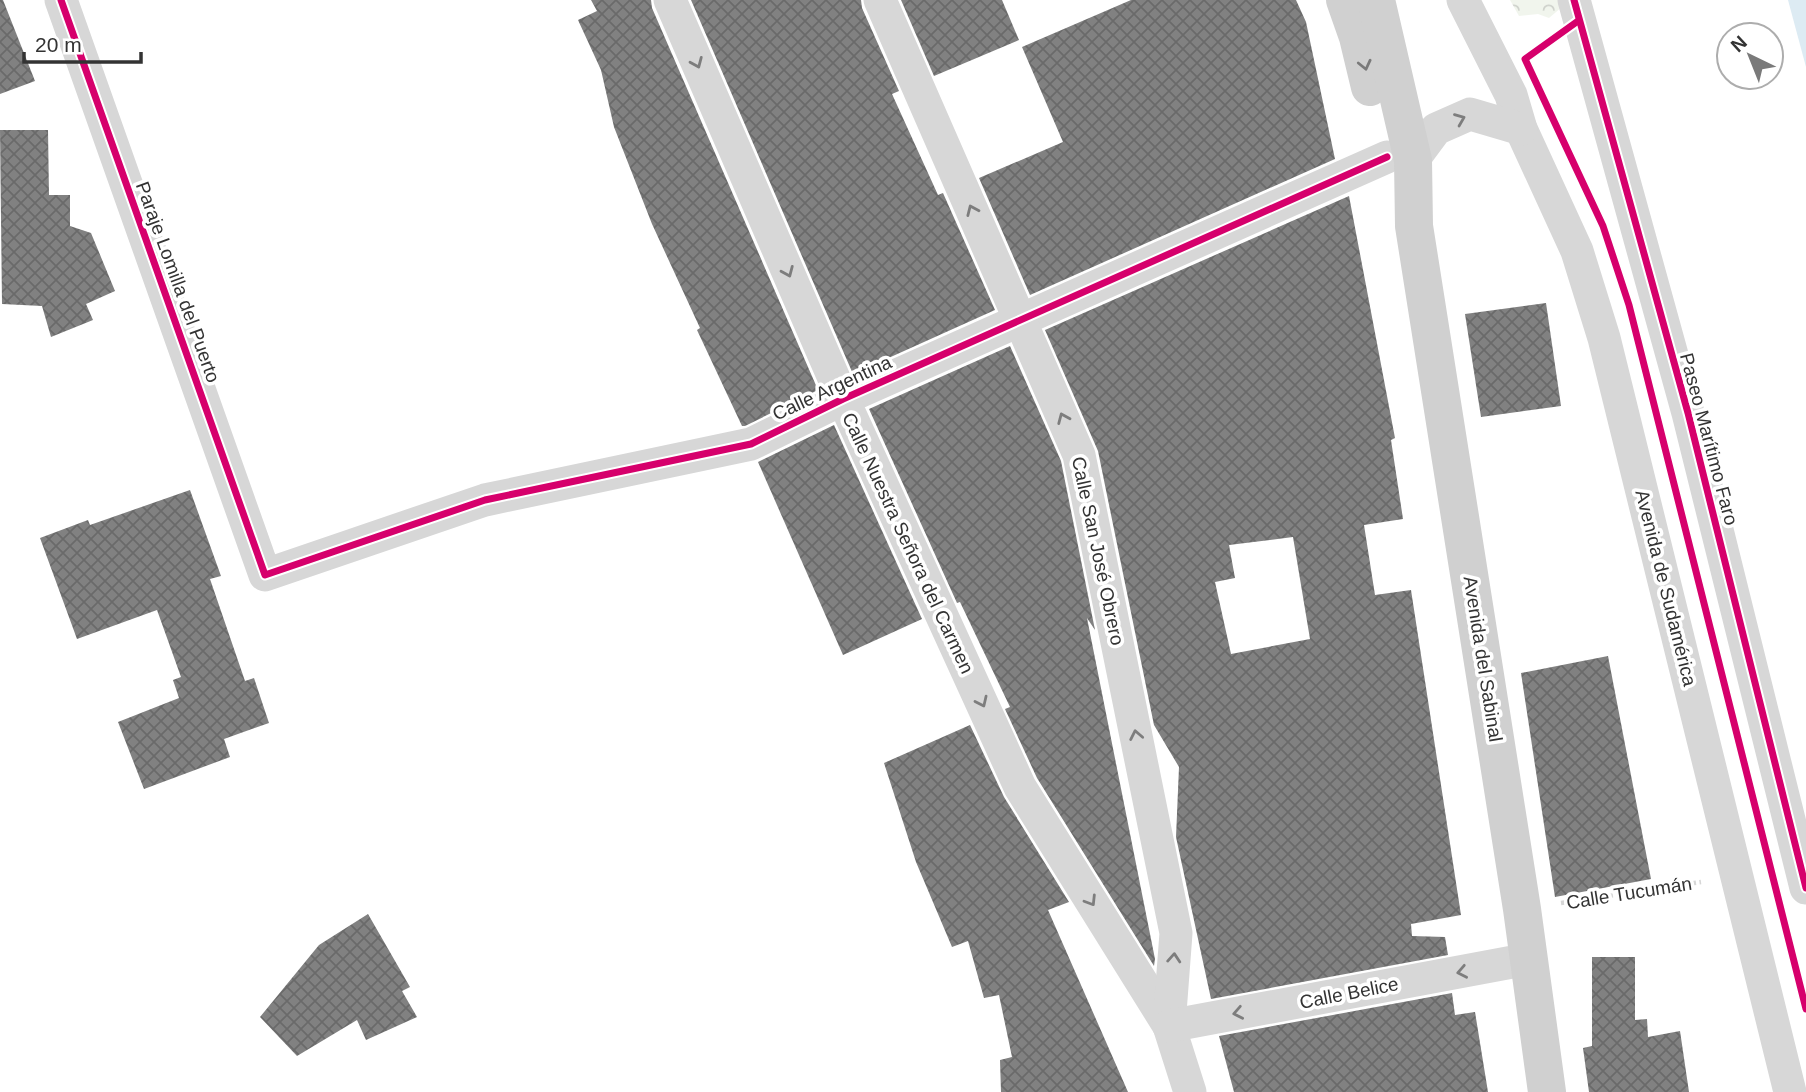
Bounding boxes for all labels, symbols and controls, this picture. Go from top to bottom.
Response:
scale bar [24,21,142,65]
north arrow [1715,21,1785,91]
text: N [1727,32,1751,56]
text: 20 m [35,33,82,56]
one-way arrow [689,56,703,68]
one-way arrow [1357,59,1371,71]
one-way arrow [1453,113,1465,127]
street label: Paraje Lomilla del Puerto [132,179,224,385]
one-way arrow [966,205,980,217]
one-way arrow [779,265,793,277]
street label: Calle Argentina [769,351,895,425]
street label: Paseo Marítimo Faro [1676,351,1742,527]
street label: Calle Nuestra Señora del Carmen [838,409,978,677]
one-way arrow [1057,413,1071,425]
street label: Calle San José Obrero [1068,455,1128,647]
street label: Avenida de Sudamérica [1631,488,1701,689]
street label: Avenida del Sabinal [1460,575,1506,743]
one-way arrow [974,695,988,707]
one-way arrow [1129,729,1144,741]
street label: Calle Tucumán [1565,873,1693,913]
one-way arrow [1083,894,1096,907]
one-way arrow [1166,952,1181,963]
one-way arrow [1456,963,1468,978]
street label: Calle Belice [1298,973,1400,1013]
one-way arrow [1232,1005,1244,1020]

